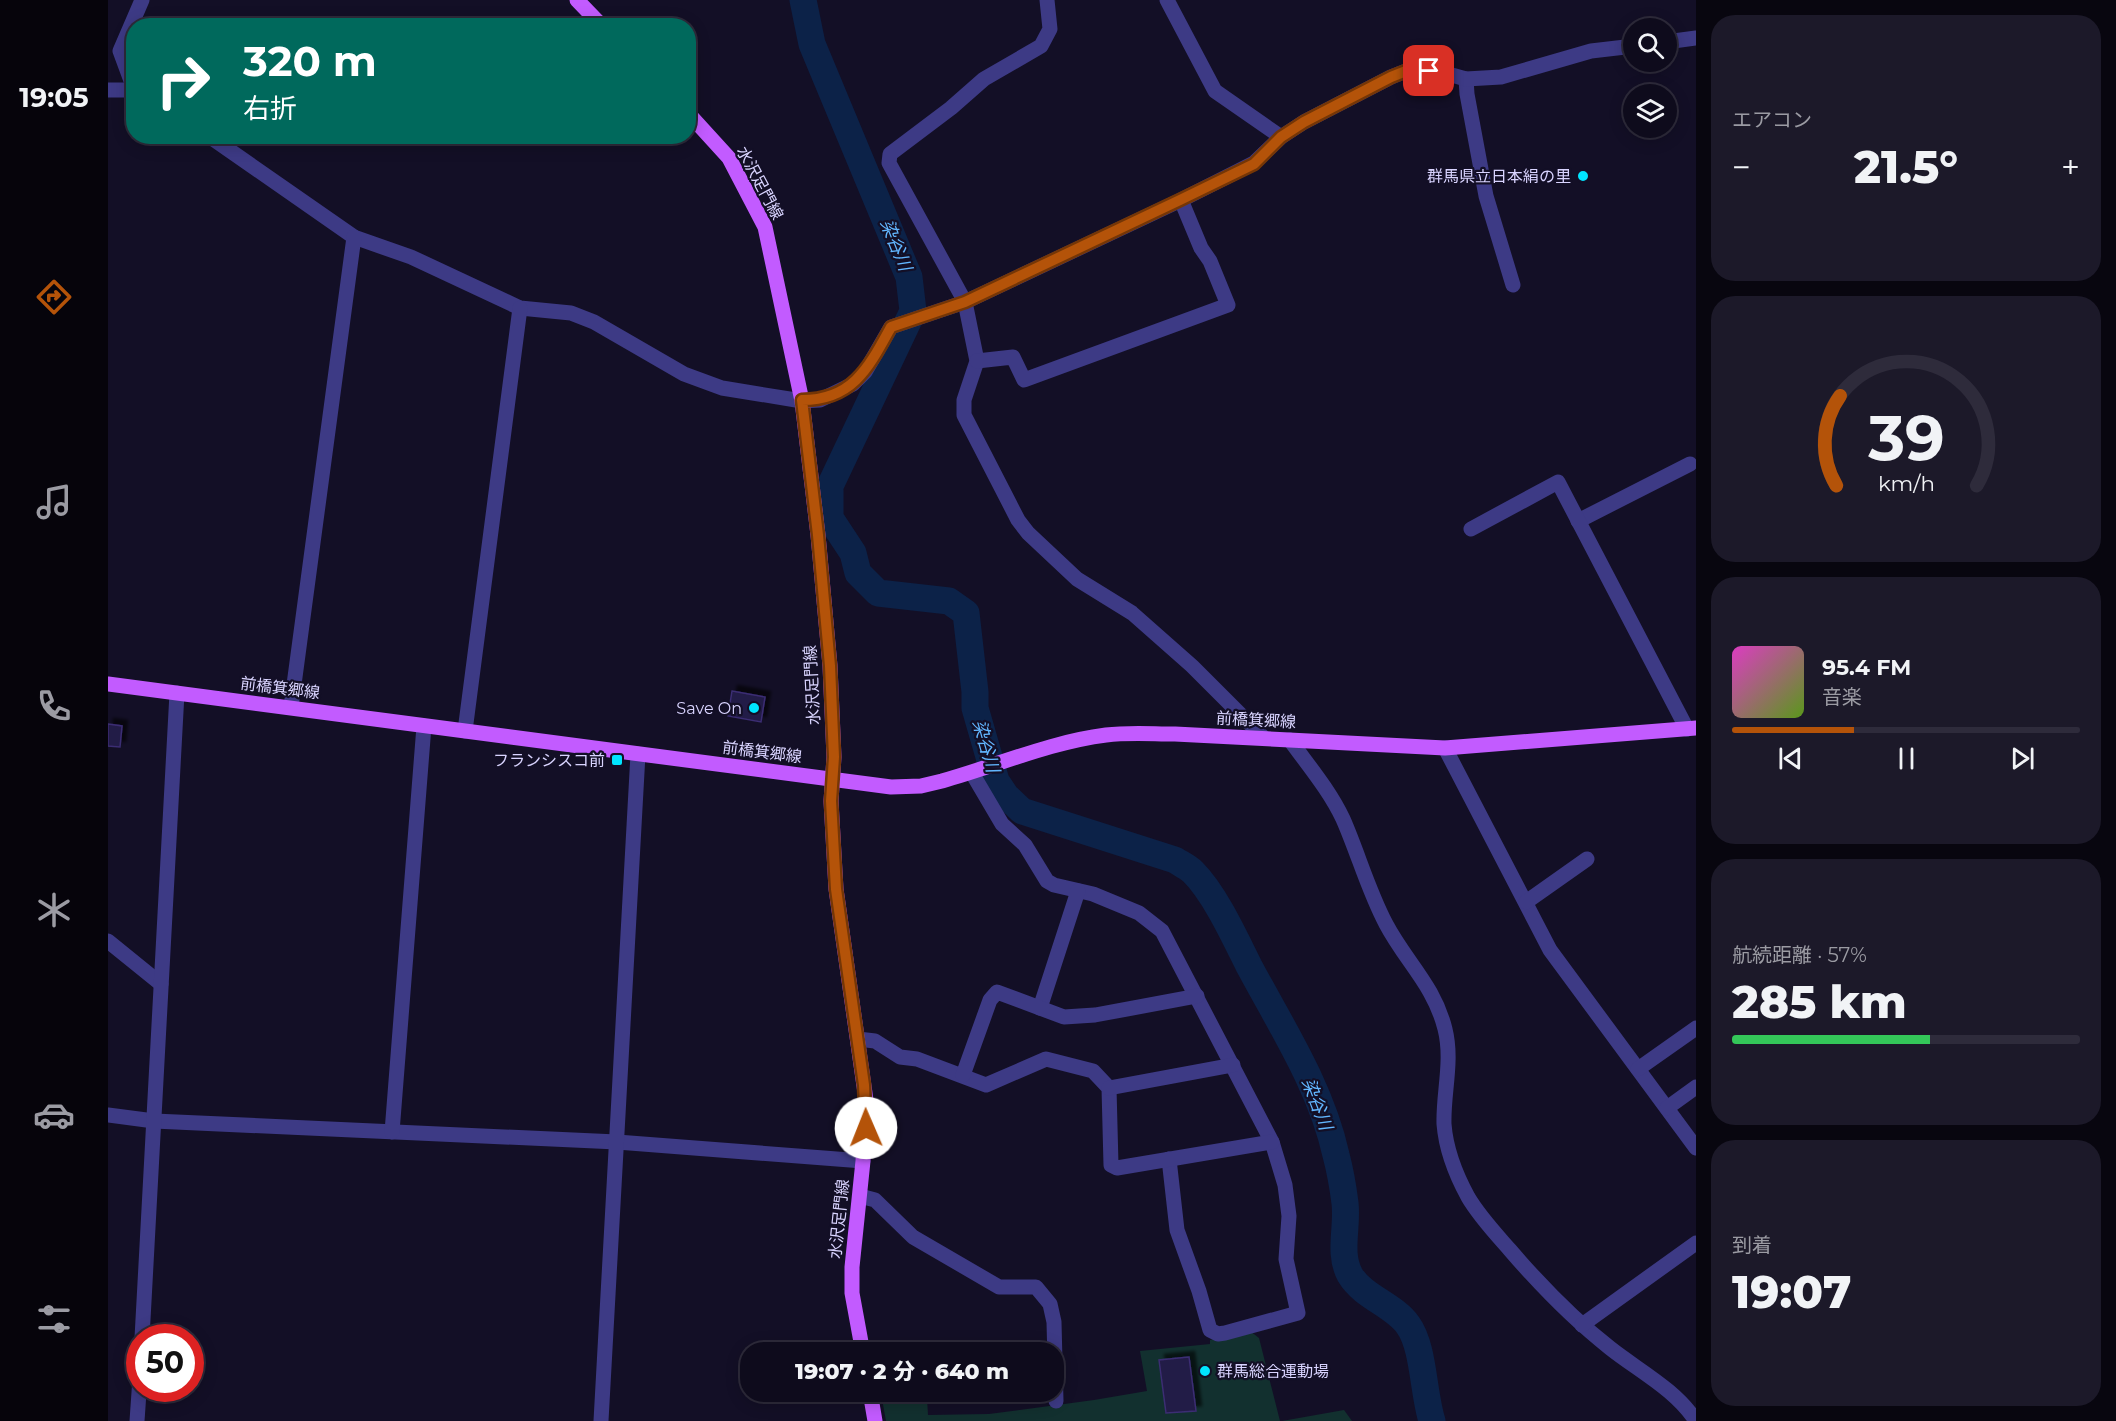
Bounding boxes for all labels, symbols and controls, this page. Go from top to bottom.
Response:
map controls [1623,18,1677,138]
button: search [1623,18,1677,72]
text: 320 m [243,35,377,87]
icon: right [144,42,222,120]
pin [1403,45,1454,96]
icon: arrive [1412,54,1445,87]
text: 19:05 [19,81,89,114]
button: layers [1623,84,1677,138]
text: 右折 [243,92,297,125]
text: エアコン [1732,108,1812,132]
text: 21.5° [1854,139,1958,194]
street label: 水沢足門線 [733,143,787,223]
text: − [1732,147,1751,187]
text: + [2061,147,2080,187]
place label: 群馬県立日本絹の里 [1427,167,1571,186]
marker: 群馬県立日本絹の里 [1576,169,1590,183]
water label: 染谷川 [876,216,917,276]
icon: directions [33,276,75,318]
text: 39 [1867,400,1944,476]
text: km/h [1877,471,1935,497]
icon: music [33,481,75,523]
street label: 水沢足門線 [800,645,824,725]
text: 95.4 FM [1822,654,1911,681]
street label: 前橋箕郷線 [239,674,321,702]
icon: phone [33,685,75,727]
text: 音楽 [1822,685,1862,709]
place label: Save On [676,699,742,718]
marker: Save On [747,701,761,715]
street label: 前橋箕郷線 [1216,708,1296,732]
water label: 染谷川 [968,717,1005,777]
street label: 前橋箕郷線 [721,738,803,766]
icon: previous [1774,742,1807,775]
icon: pause [1890,742,1923,775]
icon: next [2006,742,2039,775]
place label: フランシスコ前 [493,751,605,770]
marker: フランシスコ前 [610,753,624,767]
icon: climate [33,889,75,931]
text: 航続距離 · 57% [1732,943,1867,967]
text: 285 km [1732,974,1907,1029]
water label: 染谷川 [1297,1075,1338,1135]
icon: car [33,1094,75,1136]
position arrow [834,1096,898,1160]
street label: 水沢足門線 [825,1178,853,1260]
text: 到着 [1732,1233,1772,1257]
text: 19:07 [1732,1264,1851,1319]
icon: filters [33,1298,75,1340]
speed limit sign: 50 [126,1324,204,1402]
text: 19:07 · 2 分 · 640 m [795,1358,1009,1385]
place label: 群馬総合運動場 [1217,1362,1329,1381]
marker: 群馬総合運動場 [1198,1364,1212,1378]

